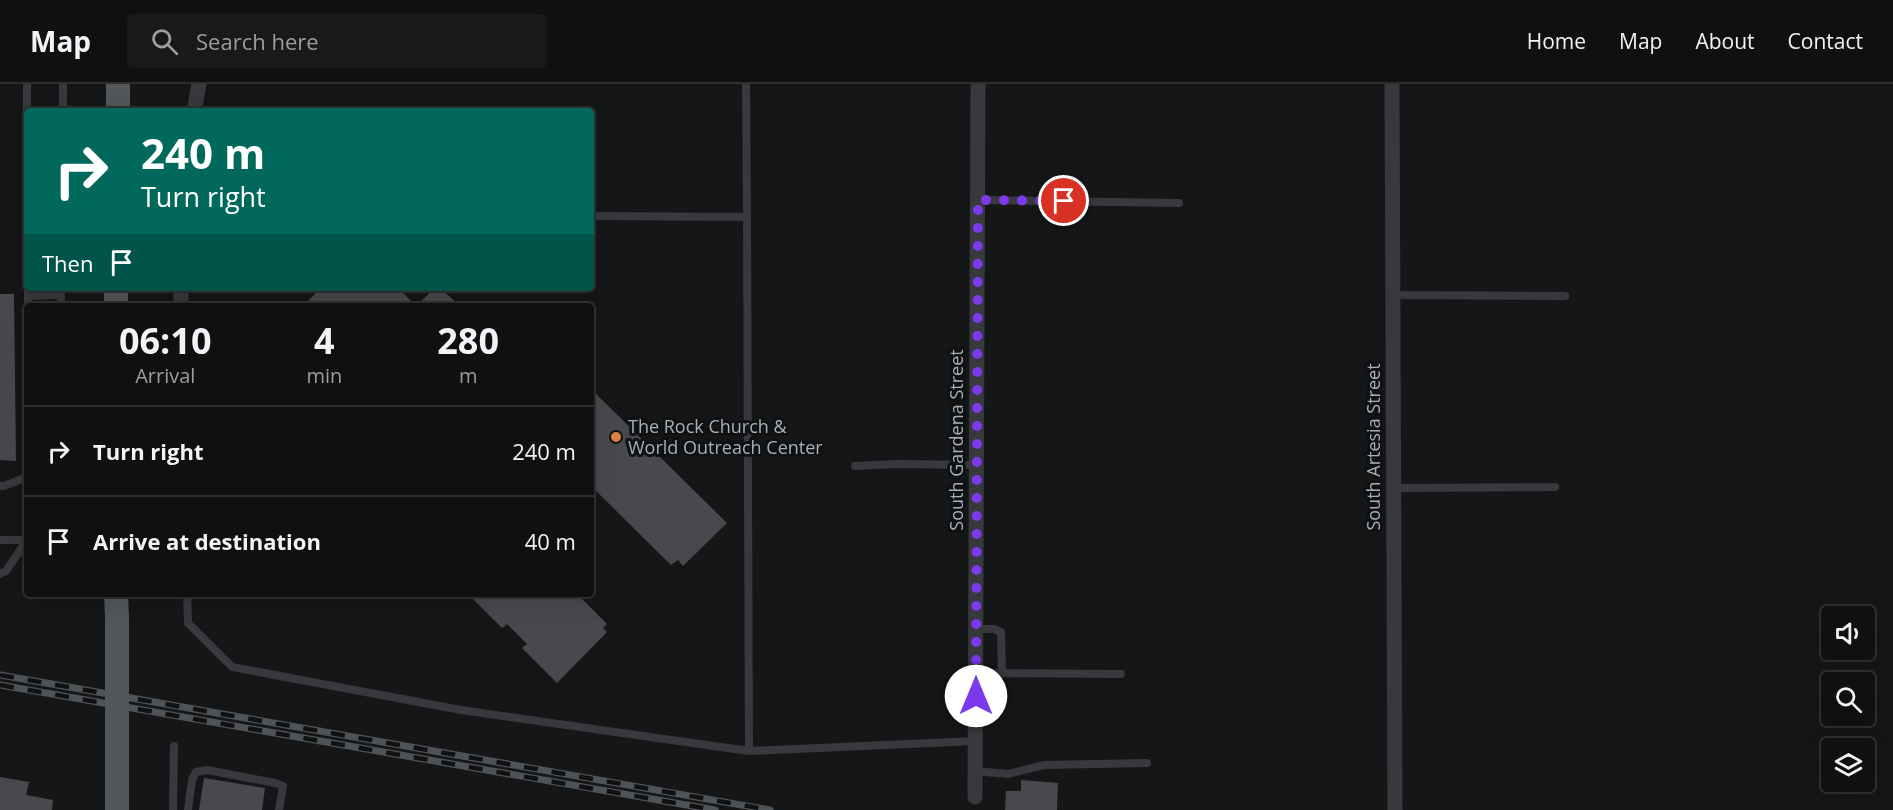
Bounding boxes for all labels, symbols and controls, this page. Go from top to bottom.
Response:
search box [127,14,547,68]
text: Map [30,22,91,60]
icon: search [148,25,181,58]
text: Search here [196,26,319,56]
text: Home [1527,27,1586,55]
text: Map [1619,27,1662,55]
text: About [1695,27,1755,55]
text: Contact [1788,27,1863,55]
text: 240 m [141,124,265,181]
icon: right [42,132,120,210]
pin [1038,175,1089,226]
text: Turn right [141,178,266,215]
icon: arrive [1047,184,1080,217]
icon: arrive [105,246,138,279]
text: Then [42,248,93,278]
text: 06:10 [119,316,212,365]
text: 4 [314,316,335,365]
text: 280 [437,316,499,365]
street label: South Gardena Street [944,349,968,531]
text: Arrival [135,362,195,389]
text: min [306,362,342,389]
text: m [459,362,477,389]
street label: South Artesia Street [1361,363,1385,531]
place label: The Rock Church & World Outreach Center [628,414,823,459]
marker: The Rock Church & World Outreach Center [609,430,623,444]
icon: right [42,435,75,468]
text: Turn right [93,436,204,466]
text: 240 m [512,436,576,466]
icon: arrive [42,525,75,558]
text: Arrive at destination [93,526,321,556]
text: 40 m [525,526,576,556]
map controls [1821,606,1875,792]
button: sound [1821,606,1875,660]
position arrow [944,664,1008,728]
button: search [1821,672,1875,726]
button: layers [1821,738,1875,792]

